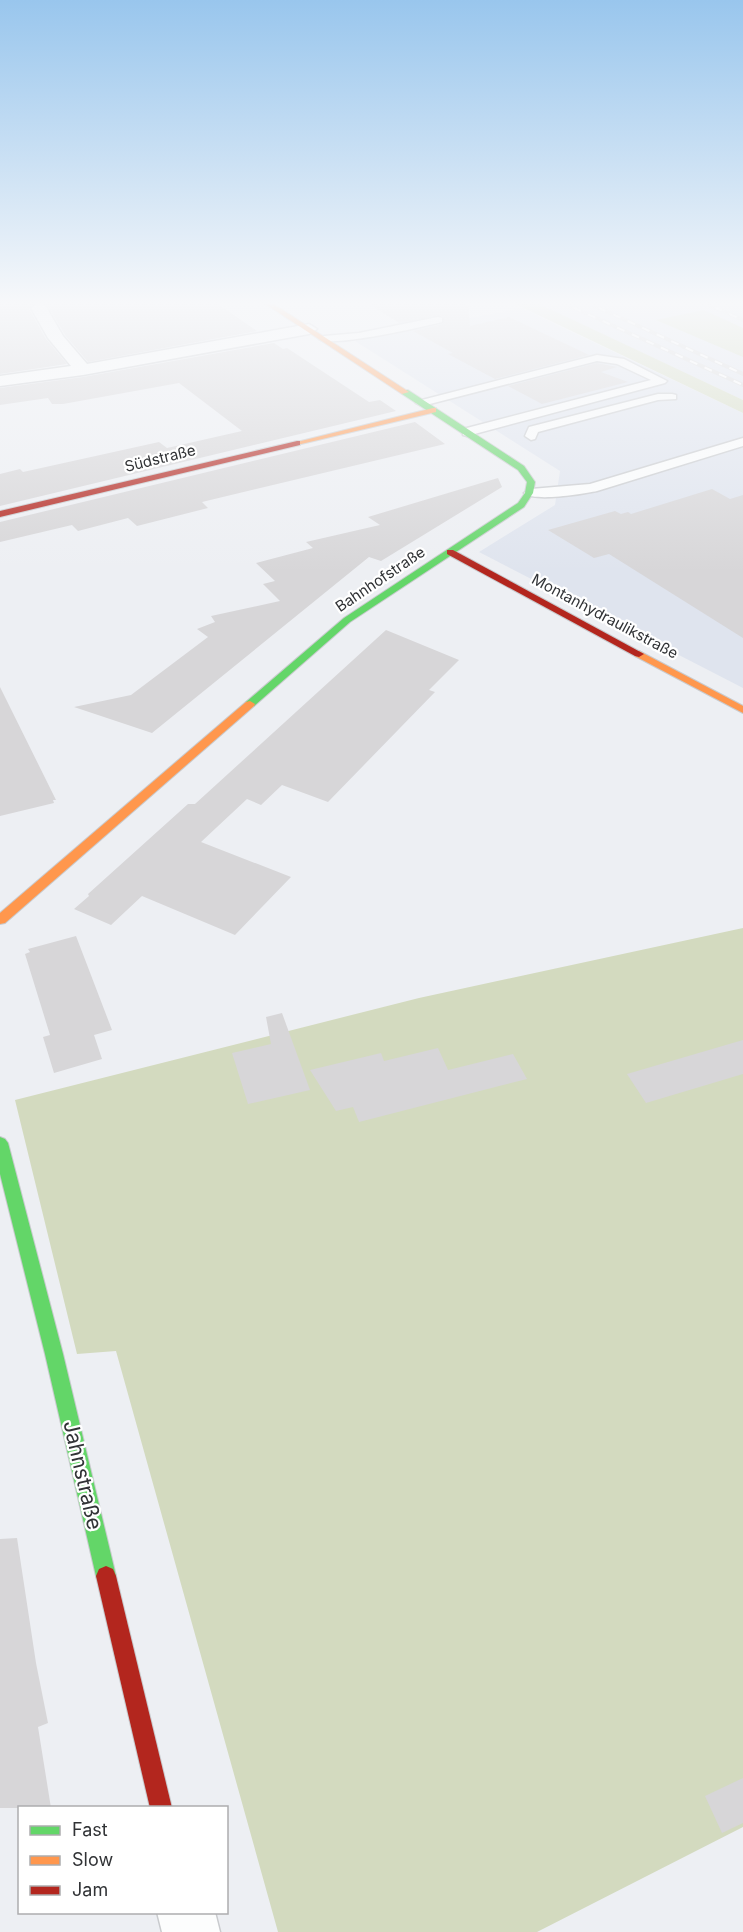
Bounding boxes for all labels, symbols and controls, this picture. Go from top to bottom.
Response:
street label: Südstraße [122,440,198,476]
street label: Bahnhofstraße [332,542,428,616]
street label: Montanhydraulikstraße [529,569,681,663]
street label: Jahnstraße [58,1418,108,1532]
legend [18,1806,228,1914]
text: Fast [72,1819,108,1840]
text: Slow [72,1849,113,1870]
text: Jam [72,1879,108,1900]

